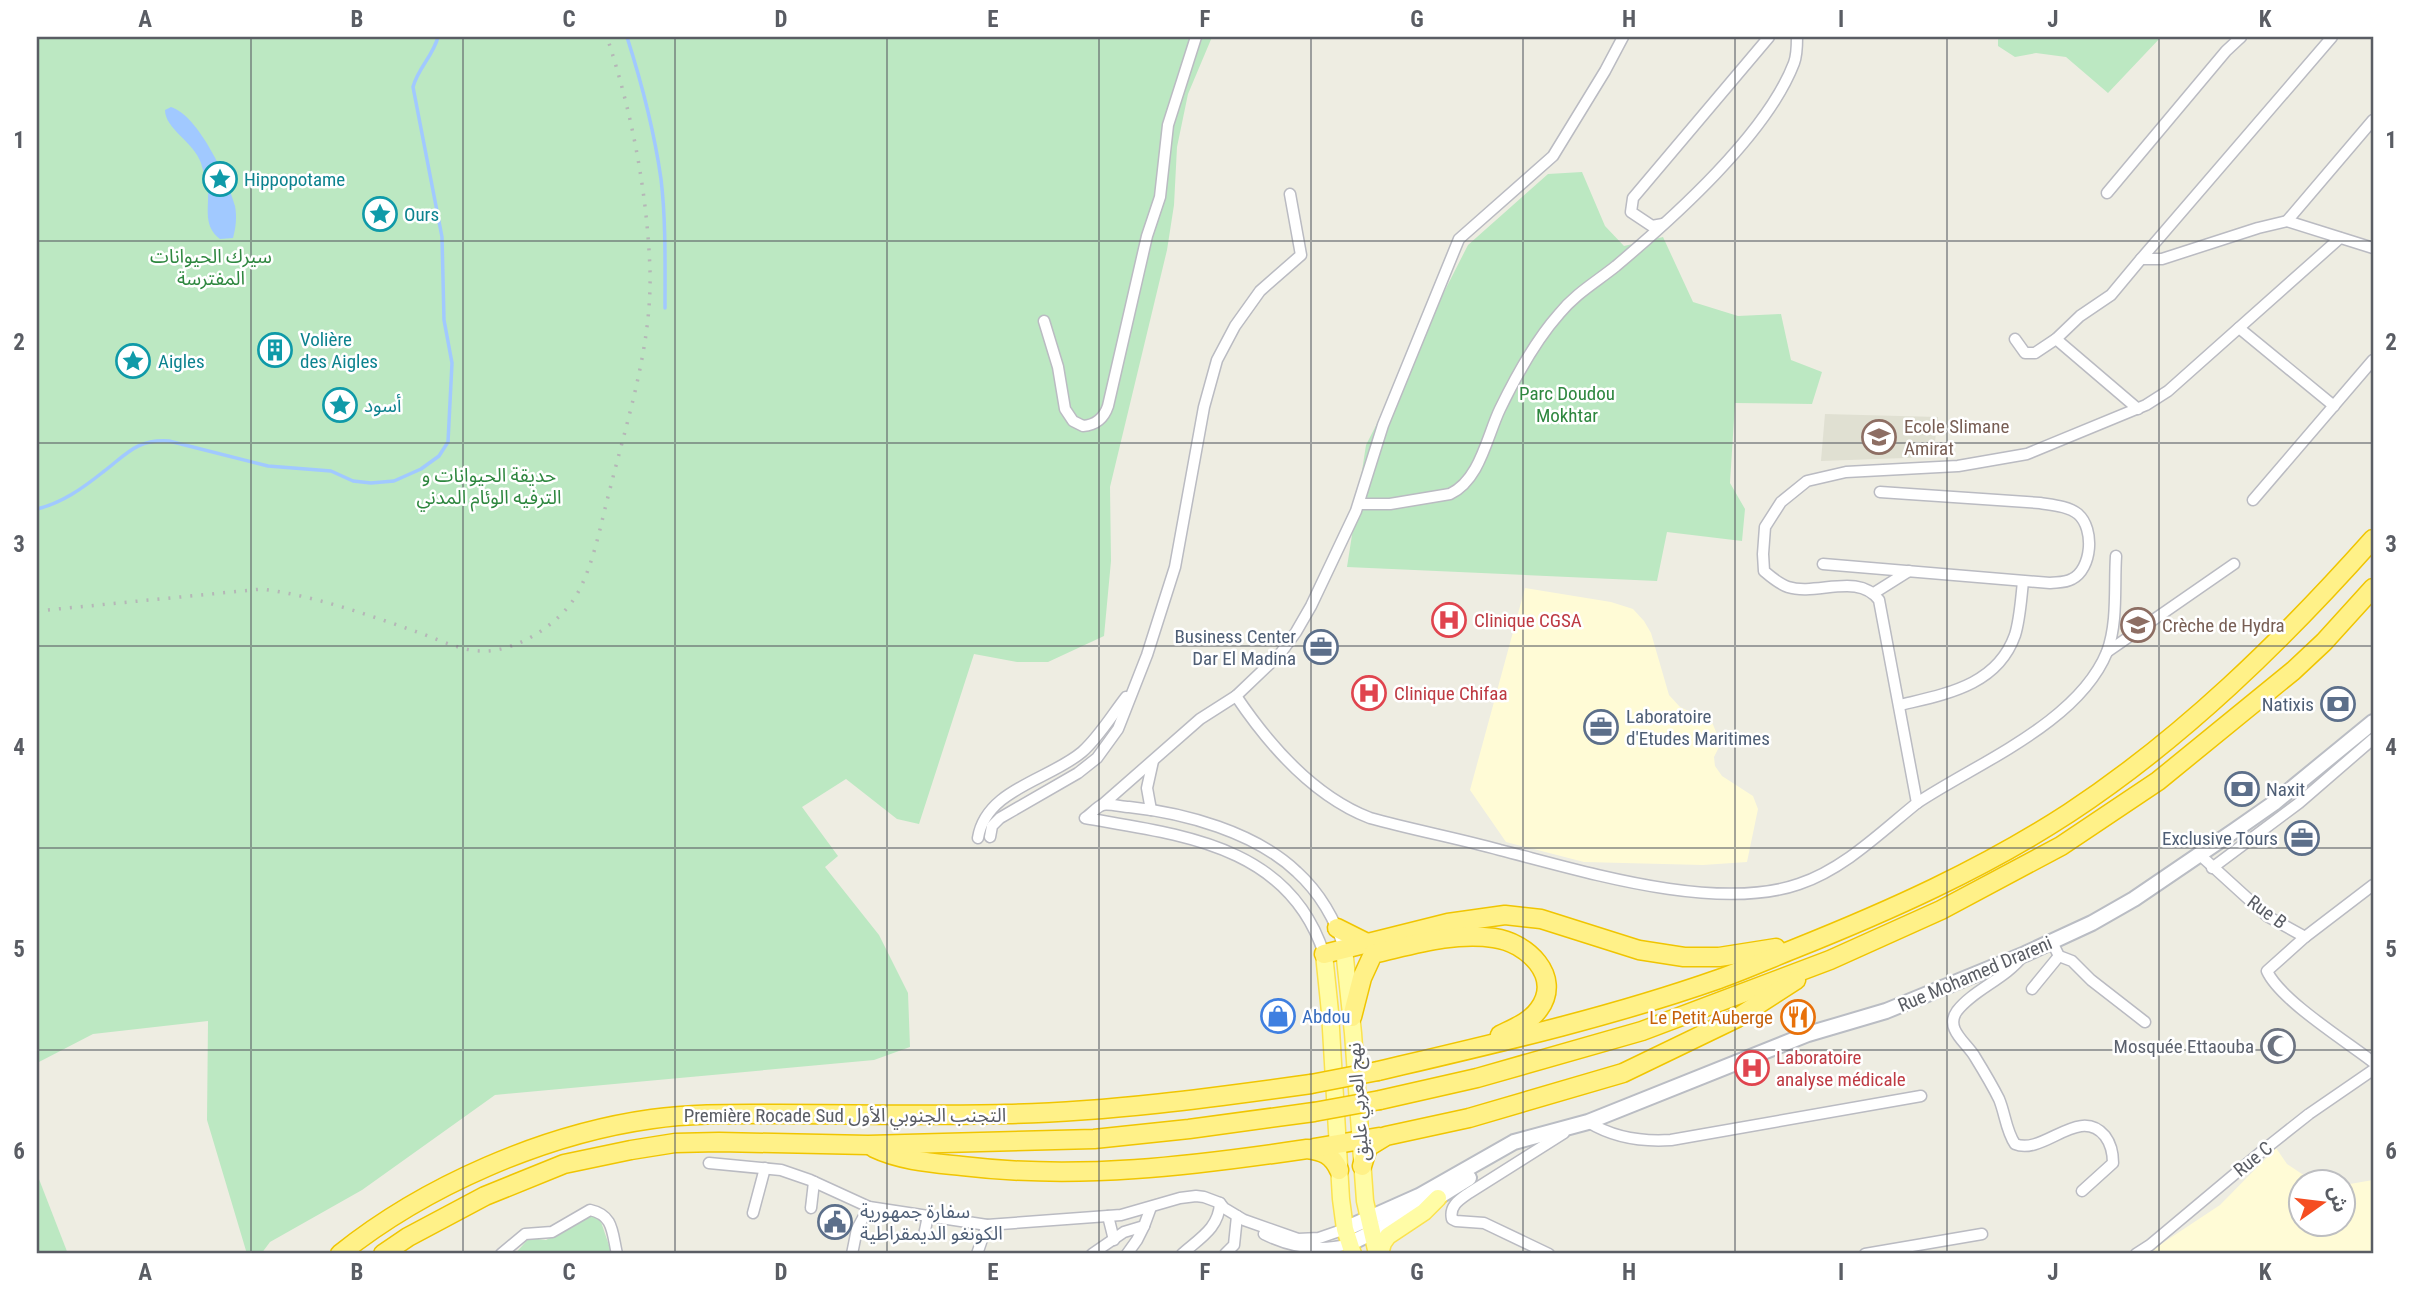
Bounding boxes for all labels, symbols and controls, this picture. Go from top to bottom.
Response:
text: A [138,6,152,33]
text: B [351,6,363,33]
text: C [562,6,576,33]
text: D [775,6,788,33]
text: E [987,6,999,33]
text: F [1200,6,1211,33]
text: G [1410,6,1424,33]
text: H [1622,6,1636,33]
text: I [1838,6,1844,33]
text: J [2047,6,2059,33]
text: K [2259,6,2272,33]
text: 1 [13,127,25,154]
text: 1 [2385,127,2397,154]
place icon: Hippopotame [201,160,239,198]
place label: Hippopotame [244,168,345,191]
place icon: Ours [361,195,399,233]
place label: Ours [404,203,439,226]
park label: سيرك الحيوانات المفترسة [150,245,272,290]
place label: Volière des Aigles [300,328,378,373]
text: 2 [13,329,25,356]
text: 2 [2385,329,2397,356]
building icon: Volière des Aigles [256,331,294,369]
place icon: Aigles [114,342,152,380]
place label: Aigles [158,350,205,373]
park label: Parc Doudou Mokhtar [1519,382,1615,427]
place icon: أسود [321,386,359,424]
place label: أسود [364,394,402,417]
place label: Ecole Slimane Amirat [1904,415,2009,460]
school or university icon: Ecole Slimane Amirat [1860,418,1898,456]
park label: حديقة الحيوانات و الترفيه الوئام المدني [417,464,561,512]
text: 3 [13,531,25,558]
text: 3 [2385,531,2397,558]
hospital icon: Clinique CGSA [1430,601,1468,639]
school or university icon: Crèche de Hydra [2119,606,2157,644]
place label: Clinique CGSA [1474,609,1582,632]
place label: Crèche de Hydra [2162,614,2285,637]
place label: Business Center Dar El Madina [1174,625,1296,670]
office icon: Business Center Dar El Madina [1302,628,1340,666]
hospital icon: Clinique Chifaa [1350,674,1388,712]
place label: Clinique Chifaa [1394,682,1508,705]
bank icon: Natixis [2319,685,2357,723]
place label: Natixis [2262,693,2314,716]
place label: Laboratoire d'Etudes Maritimes [1626,705,1770,750]
office icon: Laboratoire d'Etudes Maritimes [1582,708,1620,746]
text: 4 [13,734,25,761]
text: 4 [2385,734,2397,761]
bank icon: Naxit [2223,770,2261,808]
place label: Naxit [2266,778,2305,801]
office icon: Exclusive Tours [2283,819,2321,857]
place label: Exclusive Tours [2162,827,2278,850]
street label: Rue B [2243,890,2291,934]
street label: Rue Mohamed Drareni [1894,931,2056,1017]
text: 5 [13,936,25,963]
text: 5 [2385,936,2397,963]
shop icon: Abdou [1259,997,1297,1035]
restaurant icon: Le Petit Auberge [1779,998,1817,1036]
place label: Abdou [1302,1005,1350,1028]
place label: Le Petit Auberge [1649,1006,1773,1029]
mosque icon: Mosquée Ettaouba [2259,1027,2297,1065]
place label: Mosquée Ettaouba [2114,1035,2254,1058]
street label: نهج العربي عليق [1342,1042,1377,1162]
place label: Laboratoire analyse médicale [1776,1046,1906,1091]
hospital icon: Laboratoire analyse médicale [1733,1049,1771,1087]
street label: Première Rocade Sud التجنب الجنوبي الأول [684,1104,1006,1130]
street label: Rue C [2229,1136,2277,1182]
text: 6 [13,1138,25,1165]
text: 6 [2385,1138,2397,1165]
north arrow [2288,1168,2358,1238]
text: ش [2324,1184,2352,1214]
place label: سفارة جمهورية الكونغو الديمقراطية [860,1200,1003,1245]
public building icon: سفارة جمهورية الكونغو الديمقراطية [816,1203,854,1241]
text: A [138,1259,152,1286]
text: B [351,1259,363,1286]
text: C [562,1259,576,1286]
text: D [775,1259,788,1286]
text: E [987,1259,999,1286]
text: F [1200,1259,1211,1286]
text: G [1410,1259,1424,1286]
text: H [1622,1259,1636,1286]
text: I [1838,1259,1844,1286]
text: J [2047,1259,2059,1286]
text: K [2259,1259,2272,1286]

